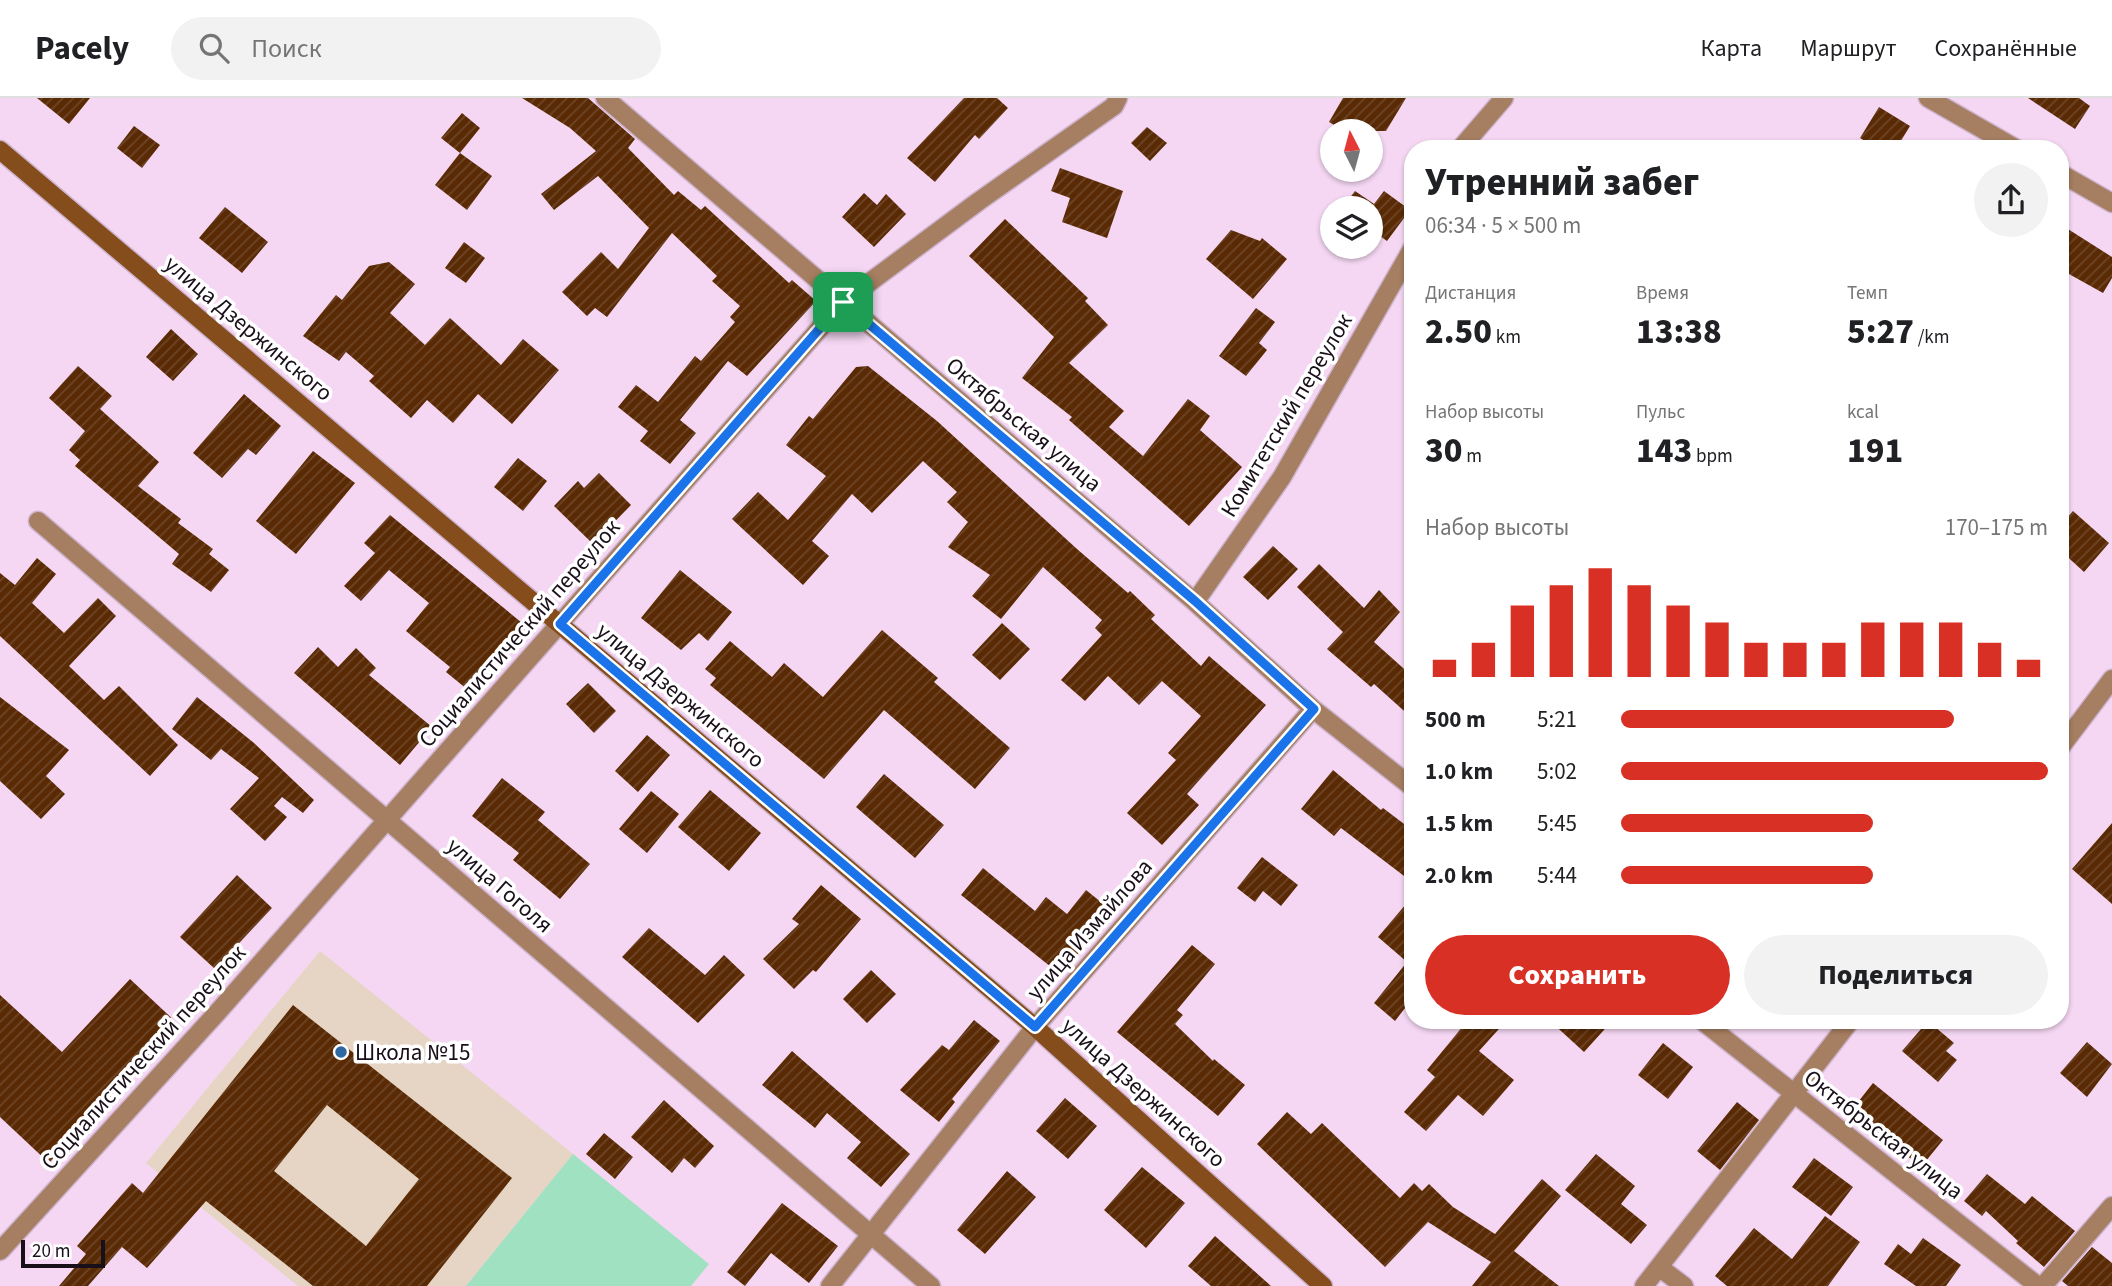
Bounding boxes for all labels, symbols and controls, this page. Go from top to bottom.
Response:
search box [171,17,661,80]
text: Pacely [35,25,129,72]
icon: search [195,29,233,67]
text: Поиск [251,30,322,67]
text: Карта [1701,31,1762,66]
text: Маршрут [1800,31,1896,66]
text: Сохранённые [1934,31,2077,66]
north arrow [1320,119,1382,182]
map controls [1320,119,1383,259]
text: Утренний забег [1425,156,1699,210]
button: share [1974,163,2048,237]
button: layers [1320,196,1383,259]
text: 06:34 · 5 × 500 m [1425,209,1581,242]
street label: улица Дзержинского [157,248,340,409]
pin [813,272,873,332]
text: Дистанция [1425,280,1516,307]
text: Время [1636,280,1689,307]
text: Темп [1847,280,1888,307]
icon: arrive [824,283,862,321]
street label: Комитетский переулок [1212,307,1361,523]
text: 2.50 [1425,307,1492,357]
text: 13:38 [1636,307,1722,357]
text: 5:27 [1847,307,1914,357]
text: km [1492,324,1521,351]
text: /km [1914,324,1950,351]
street label: Октябрьская улица [939,349,1109,499]
text: Набор высоты [1425,399,1544,426]
text: Пульс [1636,399,1685,426]
text: kcal [1847,399,1879,426]
text: 30 [1425,426,1462,476]
text: 143 [1636,426,1692,476]
text: 191 [1847,426,1903,476]
text: m [1462,443,1482,470]
text: bpm [1692,443,1733,470]
text: Набор высоты [1425,511,1569,544]
text: 170–175 m [1945,511,2048,544]
street label: Социалистический переулок [411,512,628,755]
street label: улица Дзержинского [589,615,772,776]
text: 500 m [1425,703,1486,736]
text: 5:21 [1537,703,1577,736]
text: 1.0 km [1425,755,1493,788]
text: 5:02 [1537,755,1577,788]
text: 1.5 km [1425,807,1493,840]
text: 5:45 [1537,807,1577,840]
street label: улица Гоголя [439,830,560,941]
street label: улица Измайлова [1019,851,1160,1007]
text: 2.0 km [1425,859,1493,892]
text: 5:44 [1537,859,1577,892]
button: Сохранить [1425,935,1730,1015]
button: Поделиться [1744,935,2048,1015]
street label: Социалистический переулок [33,937,254,1177]
street label: улица Дзержинского [1054,1010,1233,1175]
place label: Школа №15 [355,1036,470,1069]
marker: Школа №15 [333,1044,349,1060]
street label: Октябрьская улица [1797,1062,1970,1207]
scale bar [21,1237,105,1269]
text: 20 m [32,1238,70,1265]

